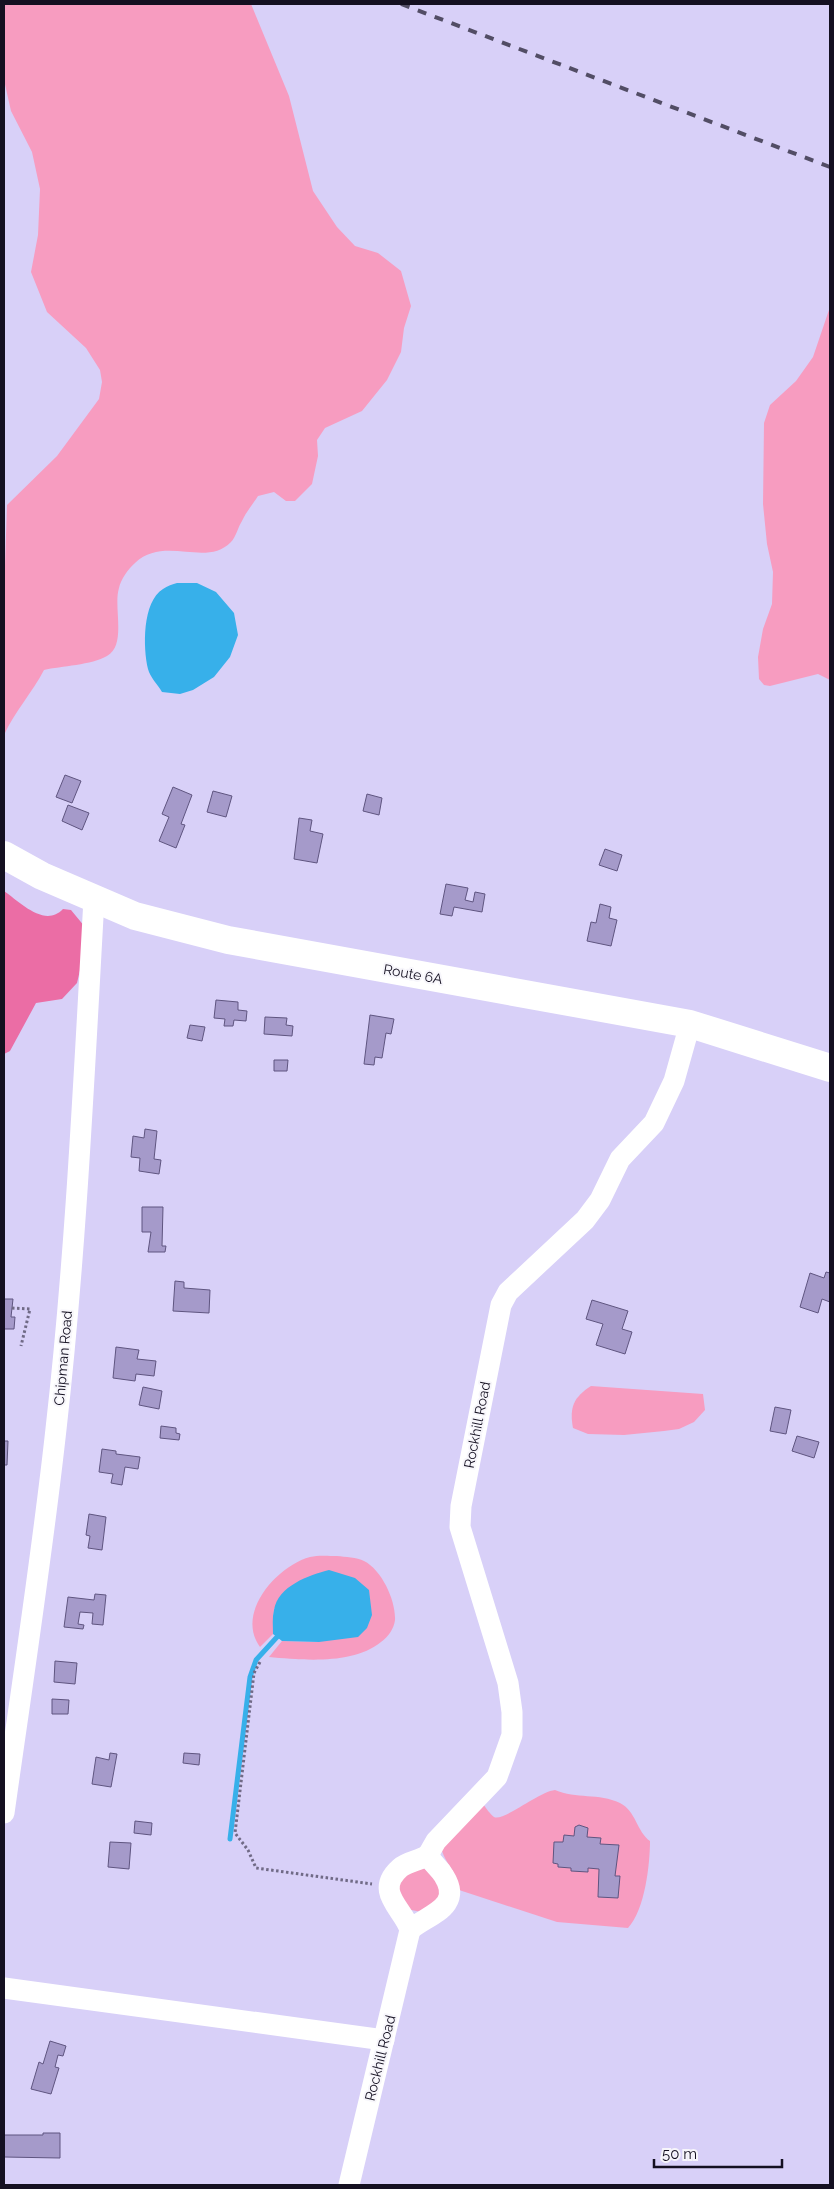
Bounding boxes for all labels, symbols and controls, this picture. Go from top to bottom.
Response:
street label: Route 6A [382,961,444,987]
street label: Chipman Road [51,1310,75,1406]
street label: Rockhill Road [461,1380,493,1470]
street label: Rockhill Road [362,2013,398,2103]
scale bar [654,2136,782,2168]
text: 50 m [662,2145,697,2163]

